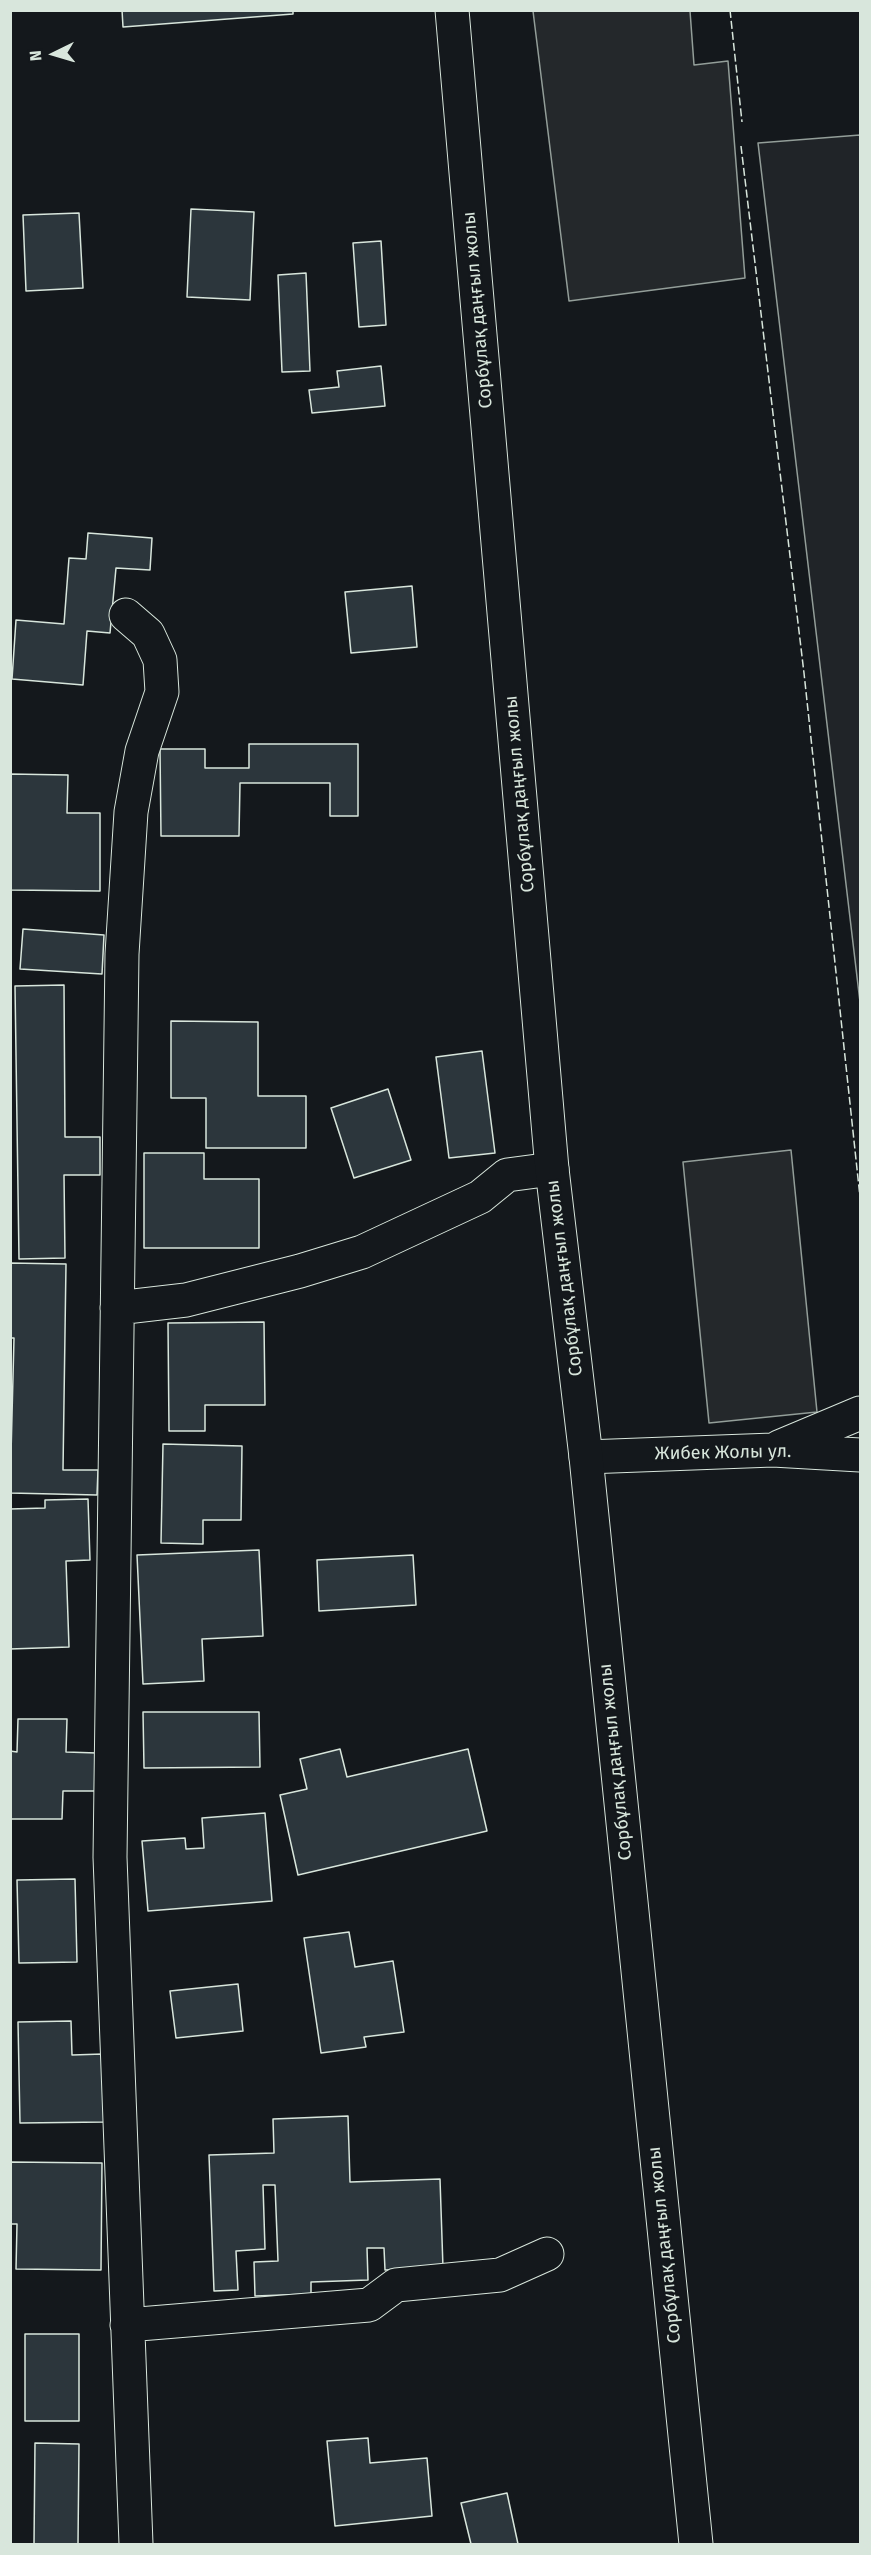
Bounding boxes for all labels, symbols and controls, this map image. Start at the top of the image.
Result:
north arrow [24,24,84,84]
text: N [26,50,45,62]
street label: Сорбұлақ даңғыл жолы [459,211,497,409]
street label: Сорбұлақ даңғыл жолы [501,695,539,893]
street label: Сорбұлақ даңғыл жолы [542,1179,588,1377]
street label: Жибек Жолы ул. [655,1441,791,1465]
street label: Сорбұлақ даңғыл жолы [595,1663,637,1861]
street label: Сорбұлақ даңғыл жолы [644,2146,686,2344]

